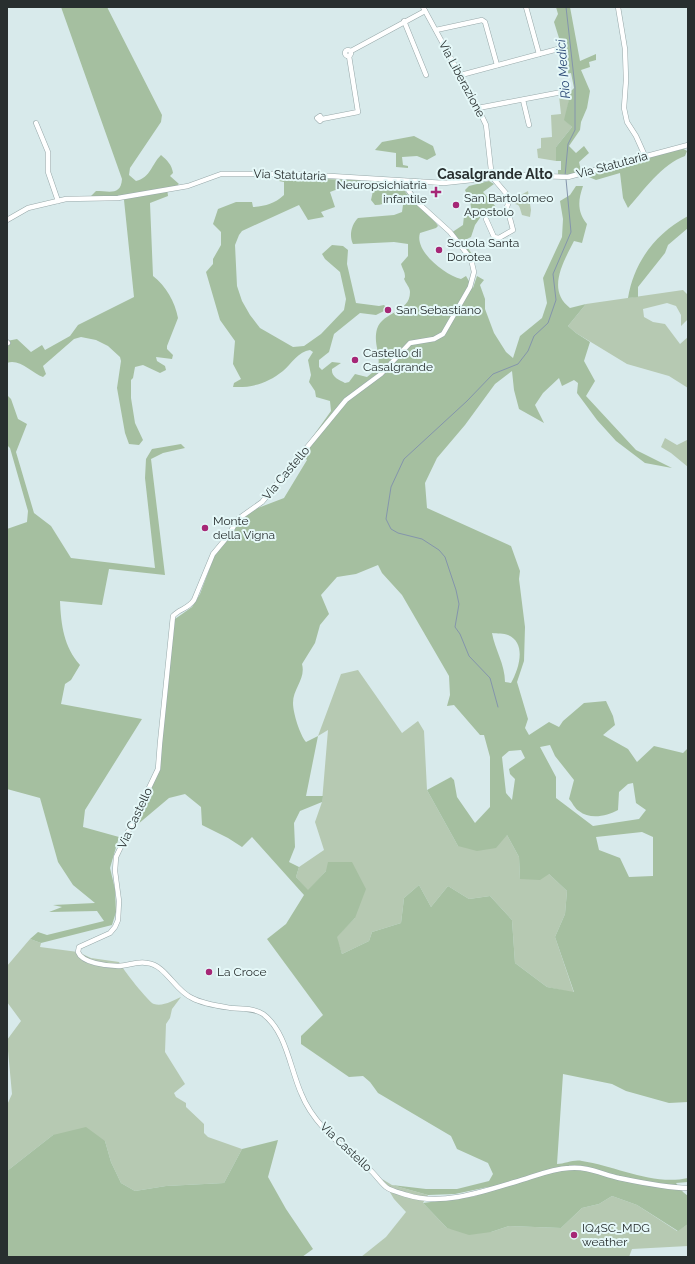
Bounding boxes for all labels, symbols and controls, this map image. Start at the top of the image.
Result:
street label: Via Liberazione [436,38,488,120]
water label: Rio Medici [553,38,573,99]
street label: Via Statutaria [575,149,649,181]
district label: Casalgrande Alto [437,166,553,182]
street label: Via Statutaria [253,167,327,183]
place label: Neuropsichiatria infantile [337,178,427,206]
marker: Neuropsichiatria infantile [430,186,442,198]
place label: San Bartolomeo Apostolo [464,191,553,219]
marker: San Bartolomeo Apostolo [451,200,461,210]
place label: Scuola Santa Dorotea [447,236,519,264]
marker: Scuola Santa Dorotea [434,245,444,255]
place label: San Sebastiano [396,303,481,317]
marker: San Sebastiano [383,305,393,315]
place label: Castello di Casalgrande [363,346,433,374]
marker: Castello di Casalgrande [350,355,360,365]
street label: Via Castello [260,443,312,503]
place label: Monte della Vigna [213,514,275,542]
marker: Monte della Vigna [200,523,210,533]
street label: Via Castello [115,785,155,851]
place label: La Croce [217,965,267,979]
marker: La Croce [204,967,214,977]
street label: Via Castello [317,1120,375,1174]
place label: IQ4SC_MDG weather [582,1221,650,1249]
marker: IQ4SC_MDG weather [569,1230,579,1240]

